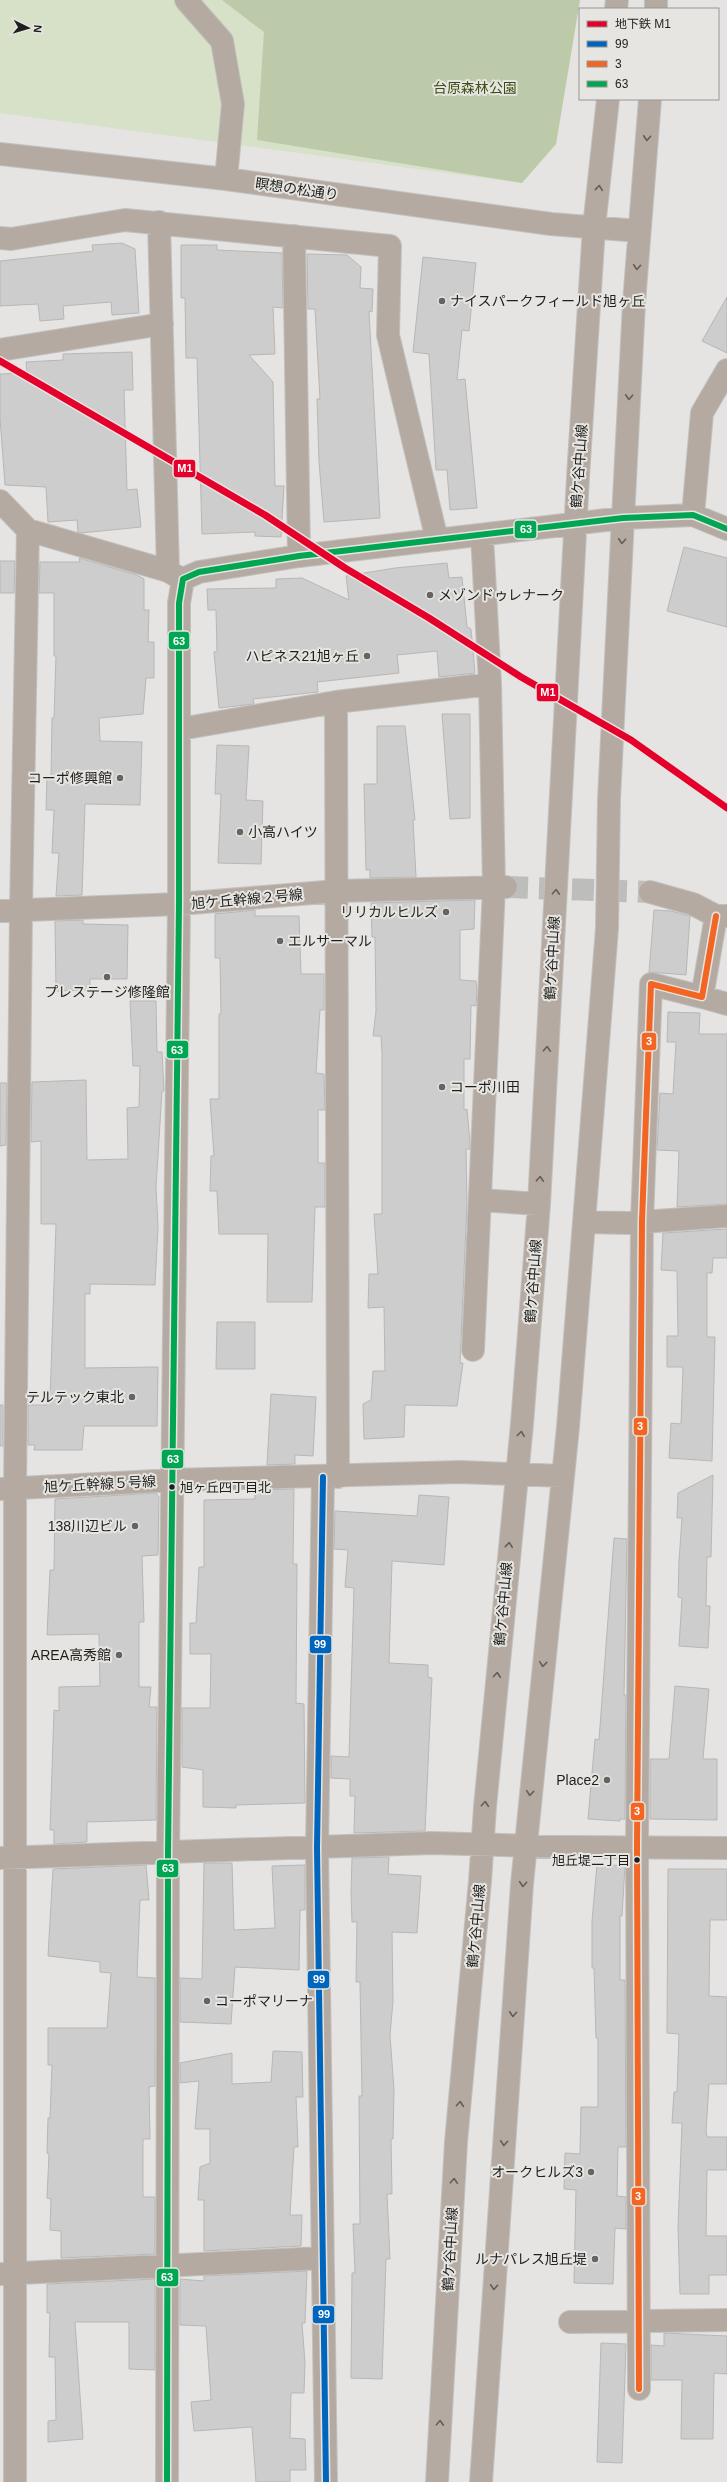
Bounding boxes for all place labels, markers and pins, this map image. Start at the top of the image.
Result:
place label: ナイスパークフィールド旭ヶ丘 [450,293,645,309]
marker: ナイスパークフィールド旭ヶ丘 [437,296,447,306]
place label: メゾンドゥレナーク [438,587,564,603]
marker: メゾンドゥレナーク [425,590,435,600]
place label: ハピネス21旭ヶ丘 [245,648,359,664]
marker: ハピネス21旭ヶ丘 [362,651,372,661]
place label: コーポ修興館 [28,770,112,786]
marker: コーポ修興館 [115,773,125,783]
place label: 小高ハイツ [248,824,318,840]
marker: 小高ハイツ [235,827,245,837]
place label: リリカルヒルズ [340,904,438,920]
marker: リリカルヒルズ [441,907,451,917]
place label: エルサーマル [288,933,372,949]
marker: エルサーマル [275,936,285,946]
marker: プレステージ修隆館 [102,972,112,982]
place label: プレステージ修隆館 [44,984,170,1000]
place label: コーポ川田 [450,1079,520,1095]
marker: コーポ川田 [437,1082,447,1092]
place label: テルテック東北 [26,1389,124,1405]
marker: テルテック東北 [127,1392,137,1402]
place label: 旭ヶ丘四丁目北 [180,1480,271,1495]
marker: 旭ヶ丘四丁目北 [167,1482,177,1492]
place label: 138川辺ビル [48,1518,127,1534]
marker: 138川辺ビル [130,1521,140,1531]
place label: AREA高秀館 [31,1647,111,1663]
marker: AREA高秀館 [114,1650,124,1660]
place label: Place2 [556,1772,599,1788]
marker: Place2 [602,1775,612,1785]
place label: 旭丘堤二丁目 [552,1853,630,1868]
marker: 旭丘堤二丁目 [632,1855,642,1865]
place label: コーポマリーナ [215,1993,313,2009]
marker: コーポマリーナ [202,1996,212,2006]
place label: オークヒルズ3 [491,2164,583,2180]
marker: オークヒルズ3 [586,2167,596,2177]
place label: ルナパレス旭丘堤 [475,2251,587,2267]
marker: ルナパレス旭丘堤 [590,2254,600,2264]

